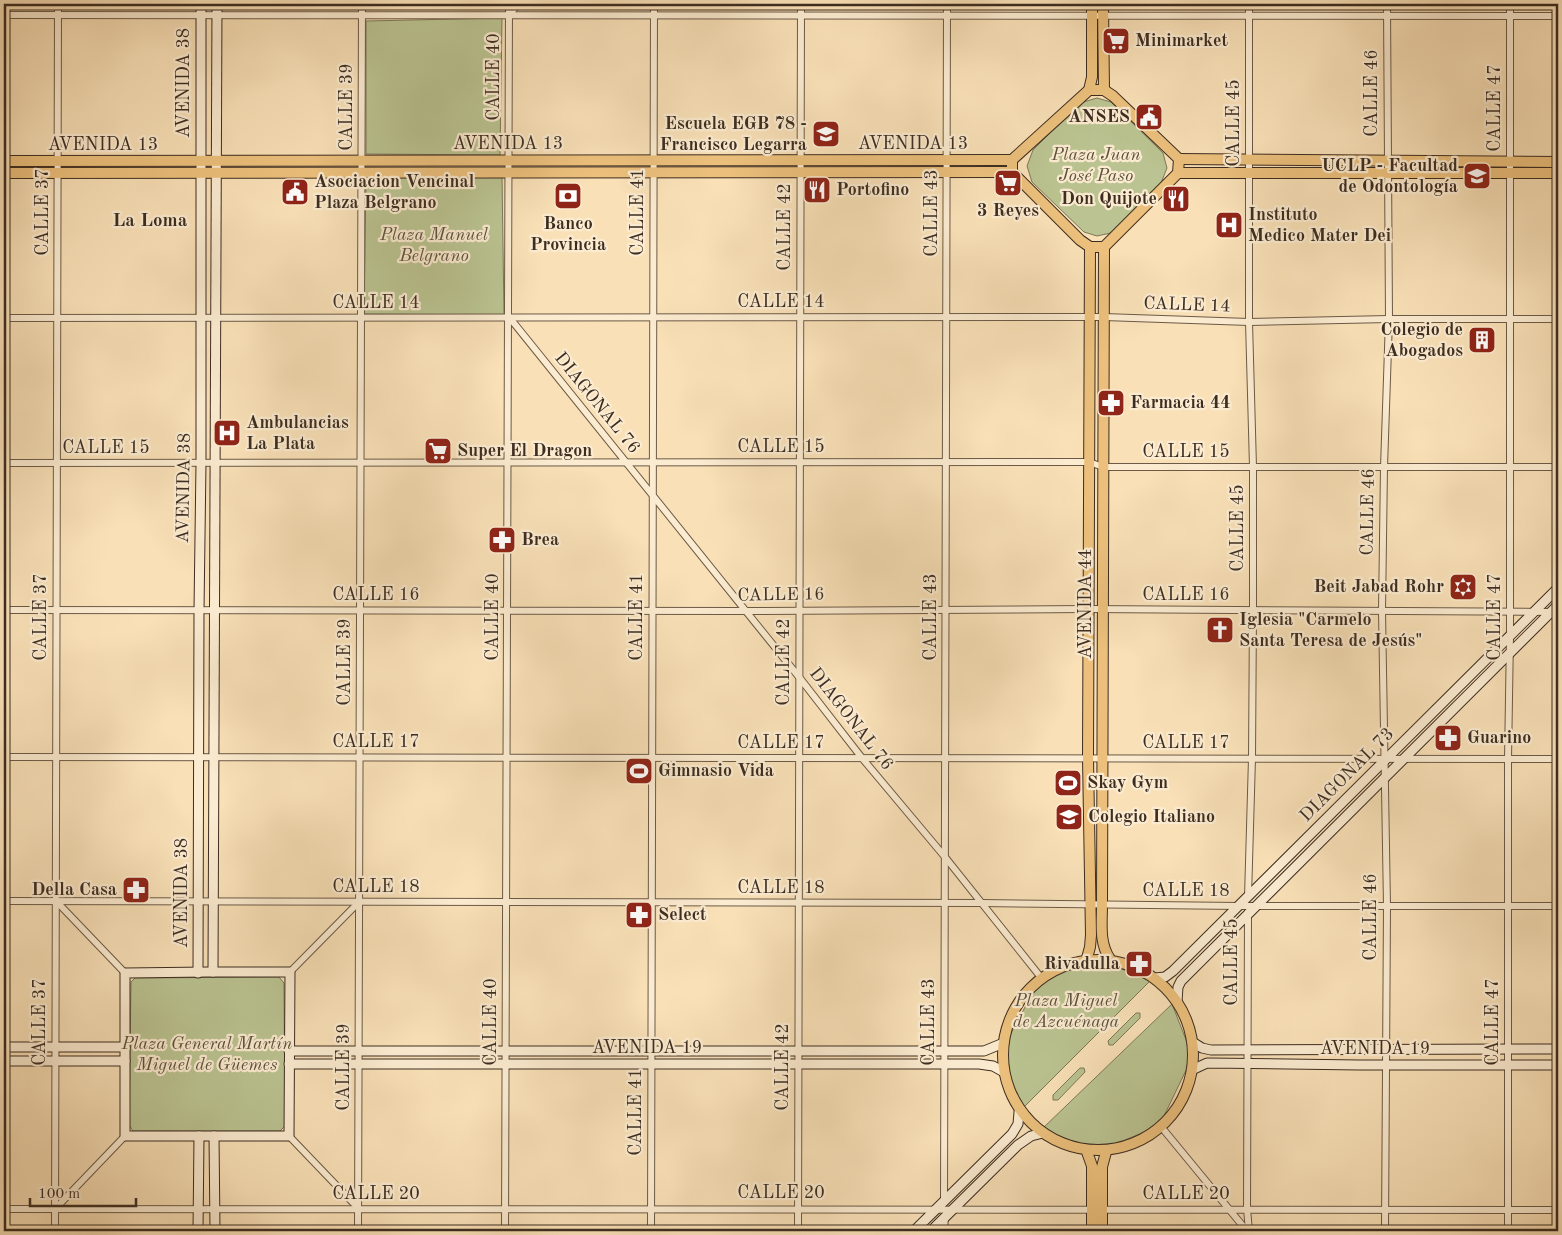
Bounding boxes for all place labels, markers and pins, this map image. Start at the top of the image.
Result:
supermarket icon: Minimarket [1101,26,1131,56]
place label: Minimarket [1135,32,1229,50]
public building icon: ANSES [1134,102,1164,132]
place label: ANSES [1068,108,1130,126]
place label: Escuela EGB 78 - Francisco Legarra [660,115,807,154]
school or university icon: Escuela EGB 78 - Francisco Legarra [811,119,841,149]
place label: UCLP - Facultad de Odontología [1321,157,1458,196]
school or university icon: UCLP - Facultad de Odontología [1462,161,1492,191]
supermarket icon: 3 Reyes [993,168,1023,198]
place label: Asociacion Vencinal Plaza Belgrano [314,173,475,212]
restaurant icon: Portofino [802,175,832,205]
public building icon: Asociacion Vencinal Plaza Belgrano [280,177,310,207]
bank icon: Banco Provincia [553,181,583,211]
place label: Portofino [836,181,909,199]
restaurant icon: Don Quijote [1161,184,1191,214]
place label: Don Quijote [1061,190,1157,208]
place label: 3 Reyes [977,202,1039,220]
place label: Instituto Medico Mater Dei [1248,206,1391,245]
hospital icon: Instituto Medico Mater Dei [1214,210,1244,240]
place label: Banco Provincia [530,215,606,254]
place label: Colegio de Abogados [1380,321,1463,360]
building icon: Colegio de Abogados [1467,325,1497,355]
pharmacy icon: Farmacia 44 [1096,388,1126,418]
place label: Farmacia 44 [1130,394,1231,412]
place label: Ambulancias La Plata [246,414,349,453]
hospital icon: Ambulancias La Plata [212,418,242,448]
supermarket icon: Super El Dragon [423,436,453,466]
place label: Super El Dragon [457,442,592,460]
pharmacy icon: Brea [487,525,517,555]
place label: Brea [521,531,559,549]
synagogue icon: Beit Jabad Rohr [1448,572,1478,602]
place label: Beit Jabad Rohr [1313,578,1444,596]
place label: Iglesia "Carmelo Santa Teresa de Jesús" [1239,611,1422,650]
church icon: Iglesia "Carmelo Santa Teresa de Jesús" [1205,615,1235,645]
pharmacy icon: Guarino [1433,723,1463,753]
place label: Guarino [1467,729,1531,747]
sports icon: Gimnasio Vida [624,756,654,786]
place label: Gimnasio Vida [658,762,774,780]
sports icon: Skay Gym [1053,768,1083,798]
place label: Skay Gym [1087,774,1168,792]
school or university icon: Colegio Italiano [1054,802,1084,832]
place label: Colegio Italiano [1088,808,1215,826]
pharmacy icon: Della Casa [121,875,151,905]
place label: Della Casa [31,881,117,899]
pharmacy icon: Select [624,900,654,930]
place label: Select [658,906,707,924]
pharmacy icon: Rivadulla [1124,949,1154,979]
place label: Rivadulla [1044,955,1120,973]

